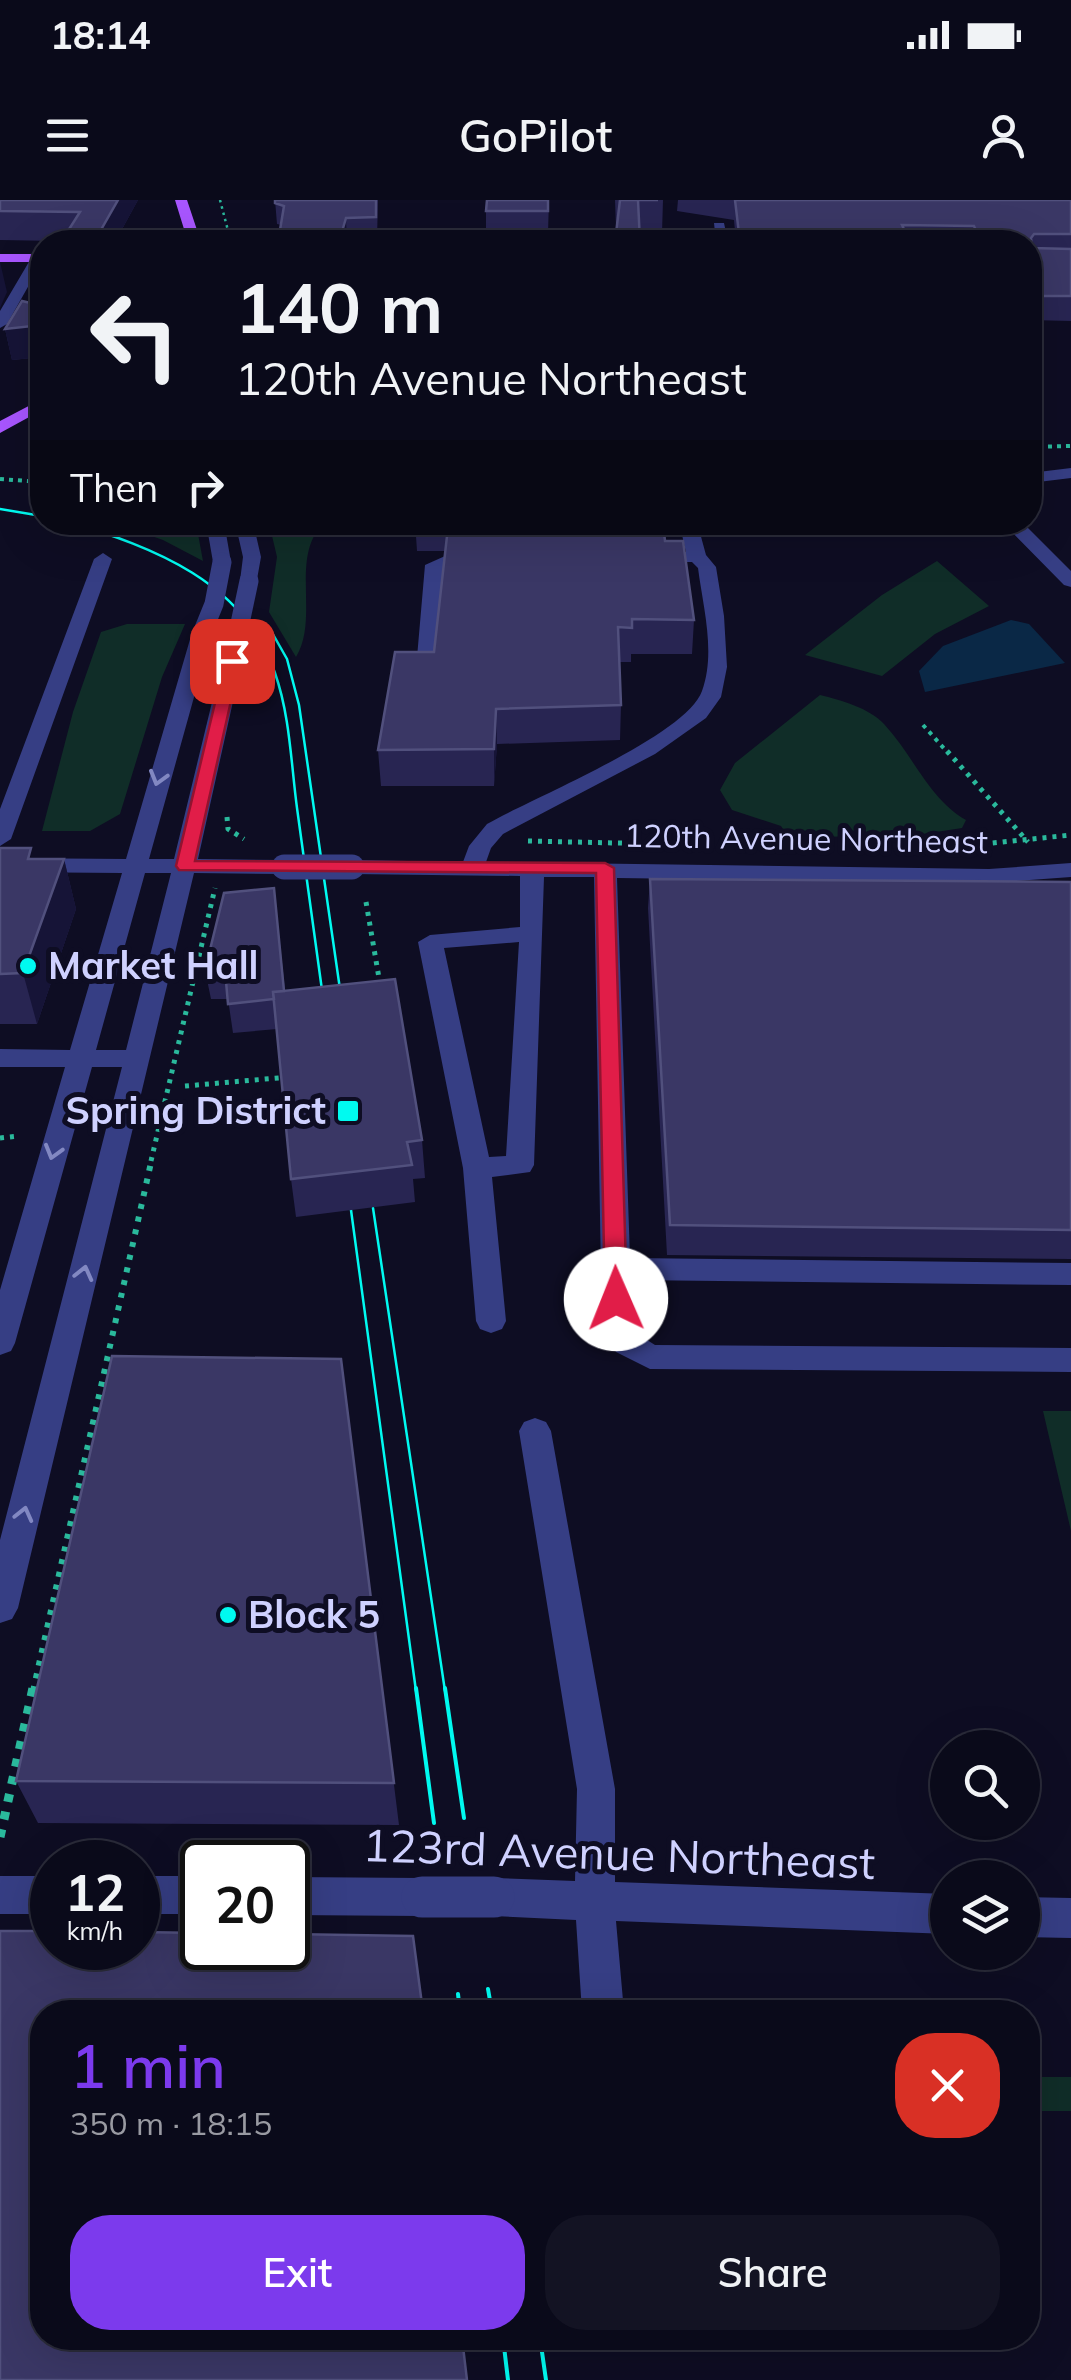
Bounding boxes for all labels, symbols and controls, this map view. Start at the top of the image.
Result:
text: 18:14 [50,11,151,59]
text: GoPilot [459,107,612,163]
icon: menu [40,108,95,163]
icon: person [976,108,1031,163]
text: 140 m [235,263,443,351]
icon: left [70,270,200,400]
text: 120th Avenue Northeast [235,350,747,406]
icon: right [178,460,233,515]
text: Then [70,464,158,512]
pin [190,619,275,704]
icon: arrive [205,634,260,689]
one-way arrow [149,769,170,787]
street label: 120th Avenue Northeast [624,815,988,861]
place label: Market Hall [48,941,259,989]
marker: Market Hall [17,955,39,977]
place label: Spring District [66,1086,326,1134]
marker: Spring District [335,1098,361,1124]
one-way arrow [44,1143,65,1160]
position arrow [564,1247,668,1351]
one-way arrow [72,1265,93,1282]
one-way arrow [12,1506,33,1523]
place label: Block 5 [248,1590,380,1638]
marker: Block 5 [217,1604,239,1626]
map controls [930,1730,1040,1970]
button: search [930,1730,1040,1840]
street label: 123rd Avenue Northeast [362,1816,876,1890]
speed limit sign: 20 [180,1840,310,1970]
button: layers [930,1860,1040,1970]
text: 12 [65,1861,125,1924]
text: km/h [67,1915,123,1946]
text: 1 min [70,2028,226,2103]
button: close [895,2033,1000,2138]
text: 350 m · 18:15 [70,2103,272,2143]
button: Exit [70,2215,525,2330]
button: Share [545,2215,1000,2330]

